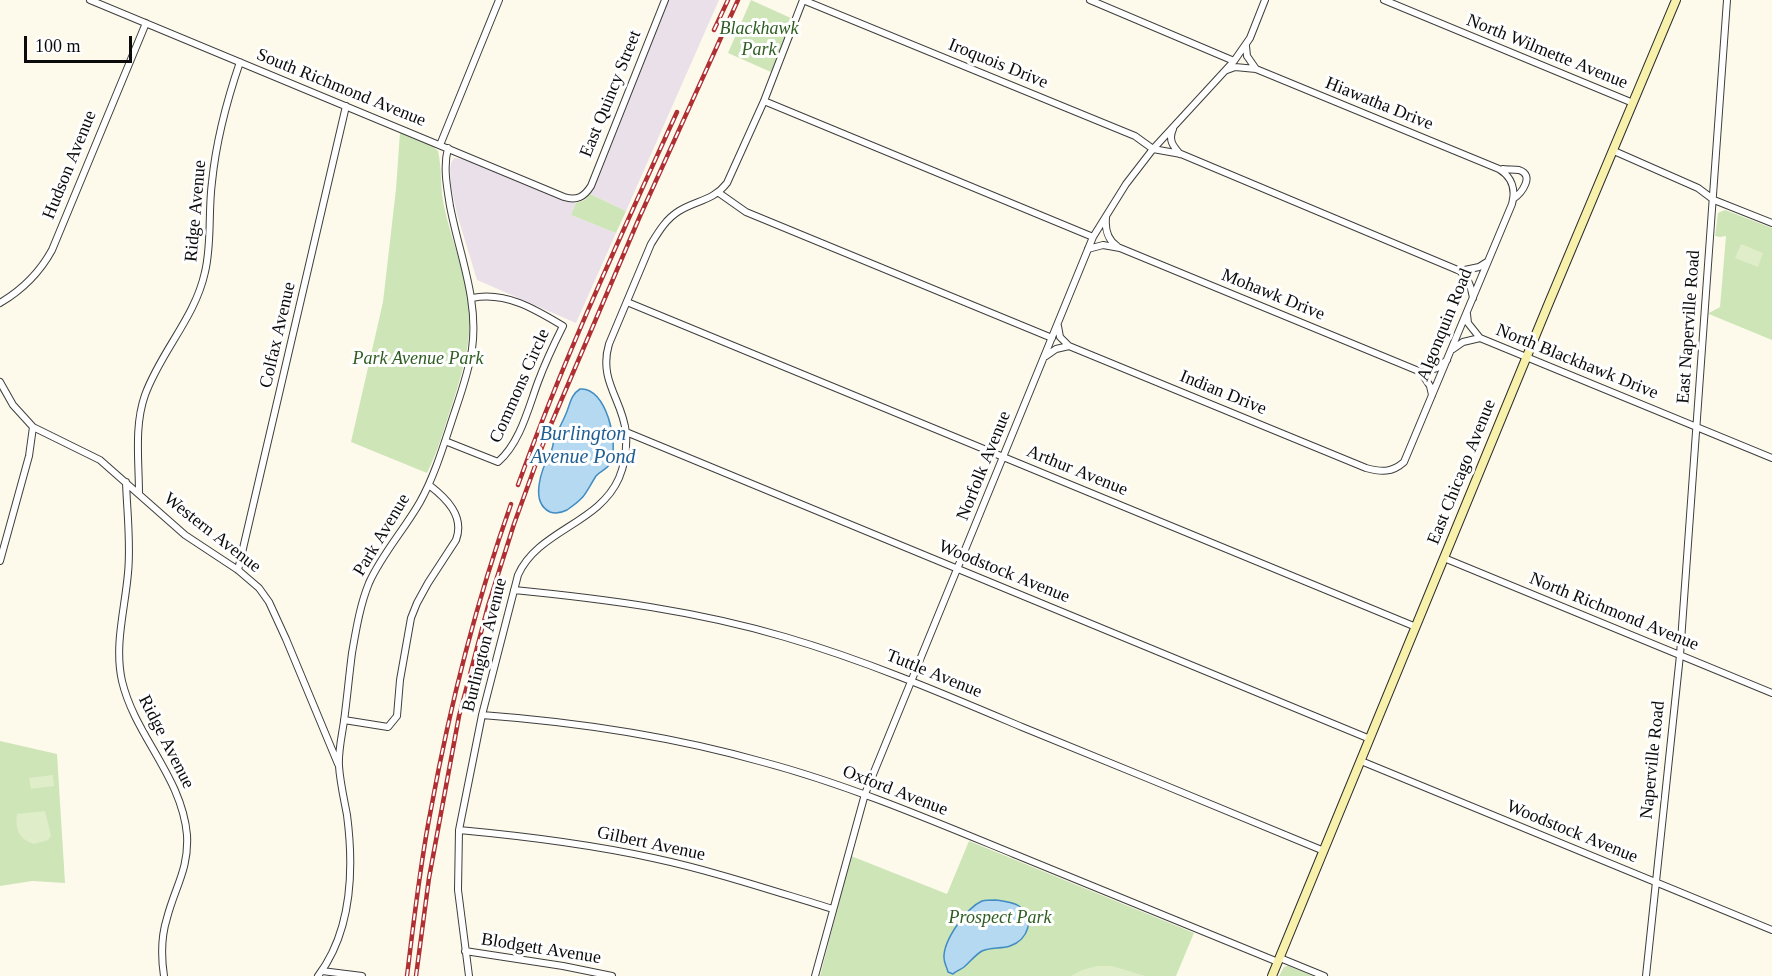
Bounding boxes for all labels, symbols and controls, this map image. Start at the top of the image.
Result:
street label: North Wilmette Avenue [1463,10,1631,94]
park label: Blackhawk Park [720,18,798,60]
scale bar [27,24,135,62]
street label: East Quincy Street [576,27,646,161]
street label: Iroquois Drive [945,34,1051,94]
text: 100 m [35,36,81,56]
street label: South Richmond Avenue [253,44,429,132]
street label: Hiawatha Drive [1322,73,1436,135]
street label: Hudson Avenue [38,108,102,222]
street label: Ridge Avenue [181,159,211,263]
street label: East Naperville Road [1673,249,1705,405]
street label: Mohawk Drive [1218,264,1328,326]
street label: Algonquin Road [1413,266,1477,384]
street label: Colfax Avenue [255,280,301,390]
street label: North Blackhawk Drive [1493,320,1661,404]
street label: Commons Circle [485,326,555,446]
park label: Park Avenue Park [353,348,483,370]
street label: Indian Drive [1177,366,1269,420]
street label: East Chicago Avenue [1423,396,1501,548]
street label: Norfolk Avenue [952,408,1016,524]
water label: Burlington Avenue Pond [531,423,635,470]
street label: Arthur Avenue [1023,441,1131,501]
street label: Western Avenue [159,488,265,578]
street label: Park Avenue [349,490,415,580]
street label: Woodstock Avenue [935,536,1073,608]
street label: North Richmond Avenue [1526,568,1702,656]
street label: Burlington Avenue [458,576,512,714]
street label: Tuttle Avenue [883,645,985,703]
street label: Ridge Avenue [133,692,199,792]
street label: Naperville Road [1636,700,1670,820]
street label: Oxford Avenue [839,761,951,821]
street label: Woodstock Avenue [1503,796,1641,868]
street label: Gilbert Avenue [595,822,707,866]
park label: Prospect Park [949,907,1051,929]
street label: Blodgett Avenue [479,929,603,969]

